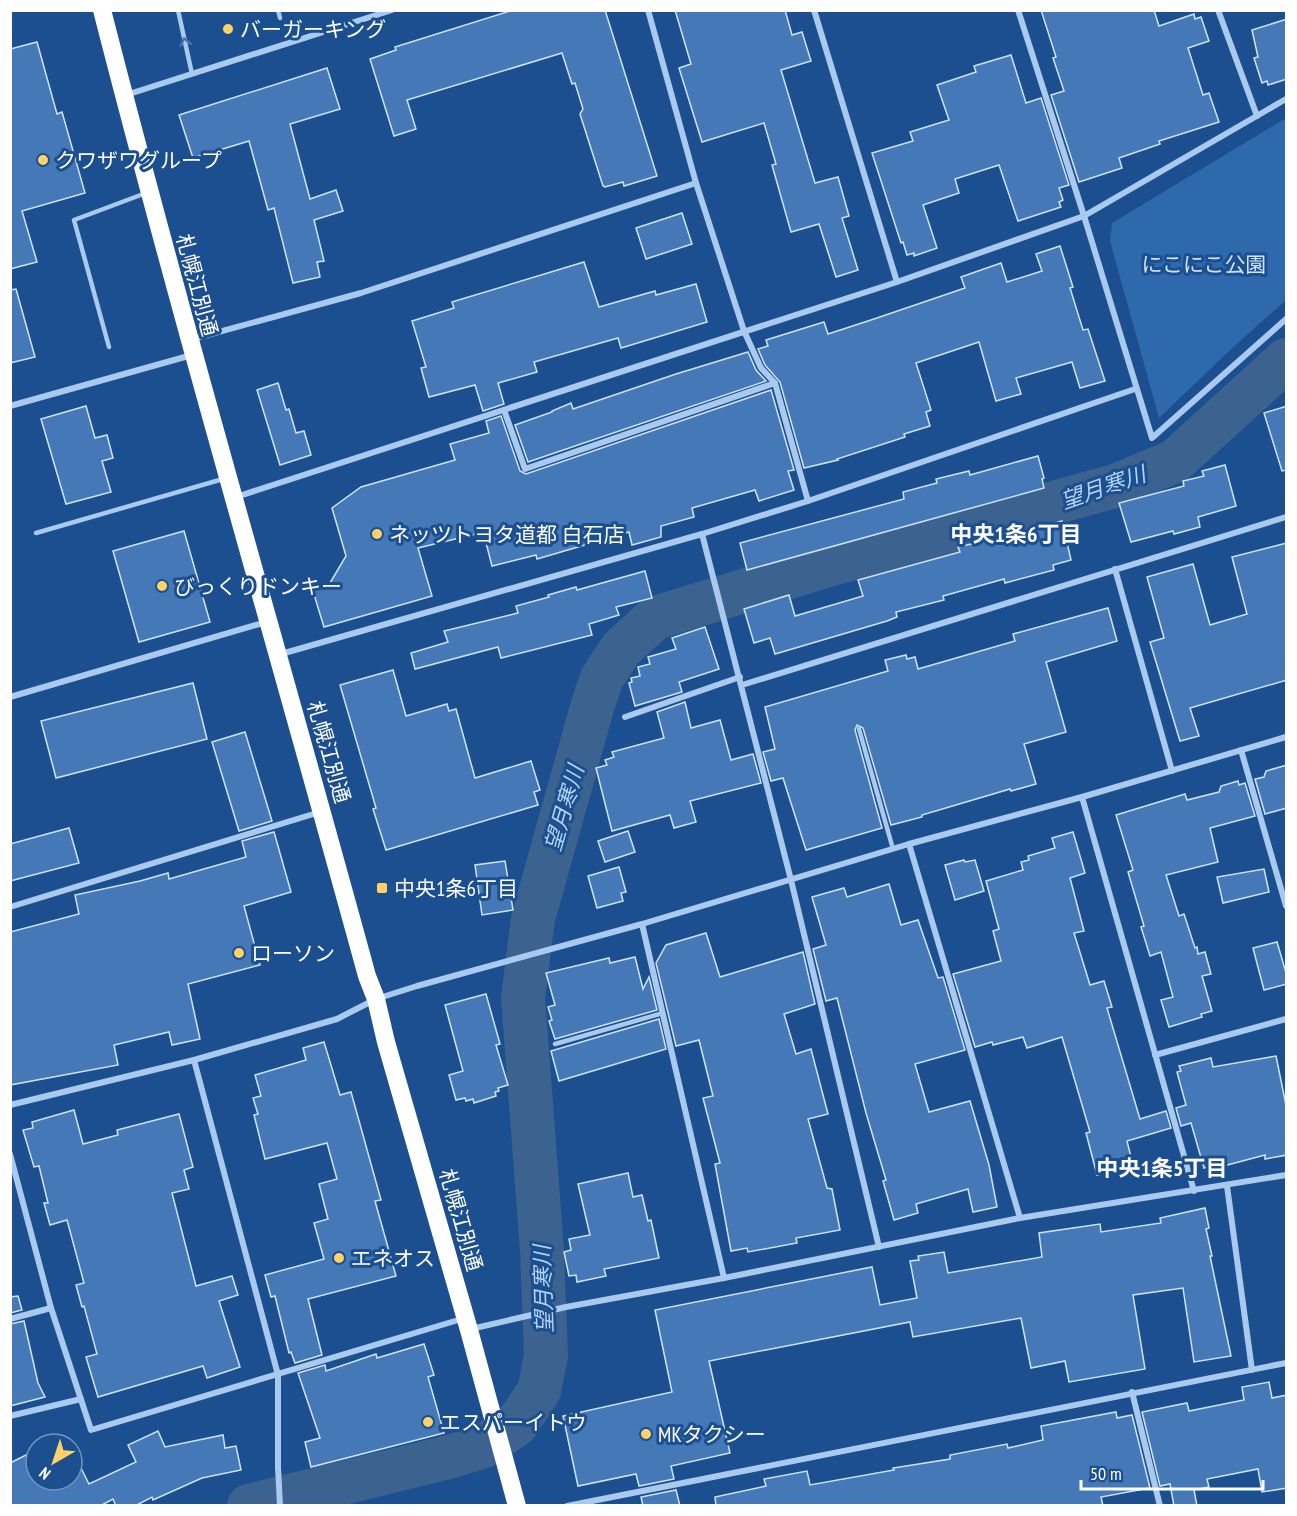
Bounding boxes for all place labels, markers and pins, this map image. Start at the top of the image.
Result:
place label: バーガーキング [240,16,386,43]
marker: バーガーキング [221,22,235,36]
place label: クワザワグループ [55,147,222,174]
marker: クワザワグループ [36,153,50,167]
place label: ネッツトヨタ道都 白石店 [389,521,624,548]
marker: ネッツトヨタ道都 白石店 [370,527,384,541]
place label: びっくりドンキー [174,573,342,600]
marker: びっくりドンキー [155,579,169,593]
place label: 中央1条6丁目 [394,875,518,902]
marker: 中央1条6丁目 [375,881,389,895]
place label: ローソン [251,940,335,967]
marker: ローソン [232,946,246,960]
place label: エネオス [351,1245,435,1272]
marker: エネオス [332,1251,346,1265]
place label: エスパーイトウ [440,1409,587,1436]
marker: エスパーイトウ [421,1415,435,1429]
place label: MKタクシー [658,1421,766,1448]
marker: MKタクシー [639,1427,653,1441]

